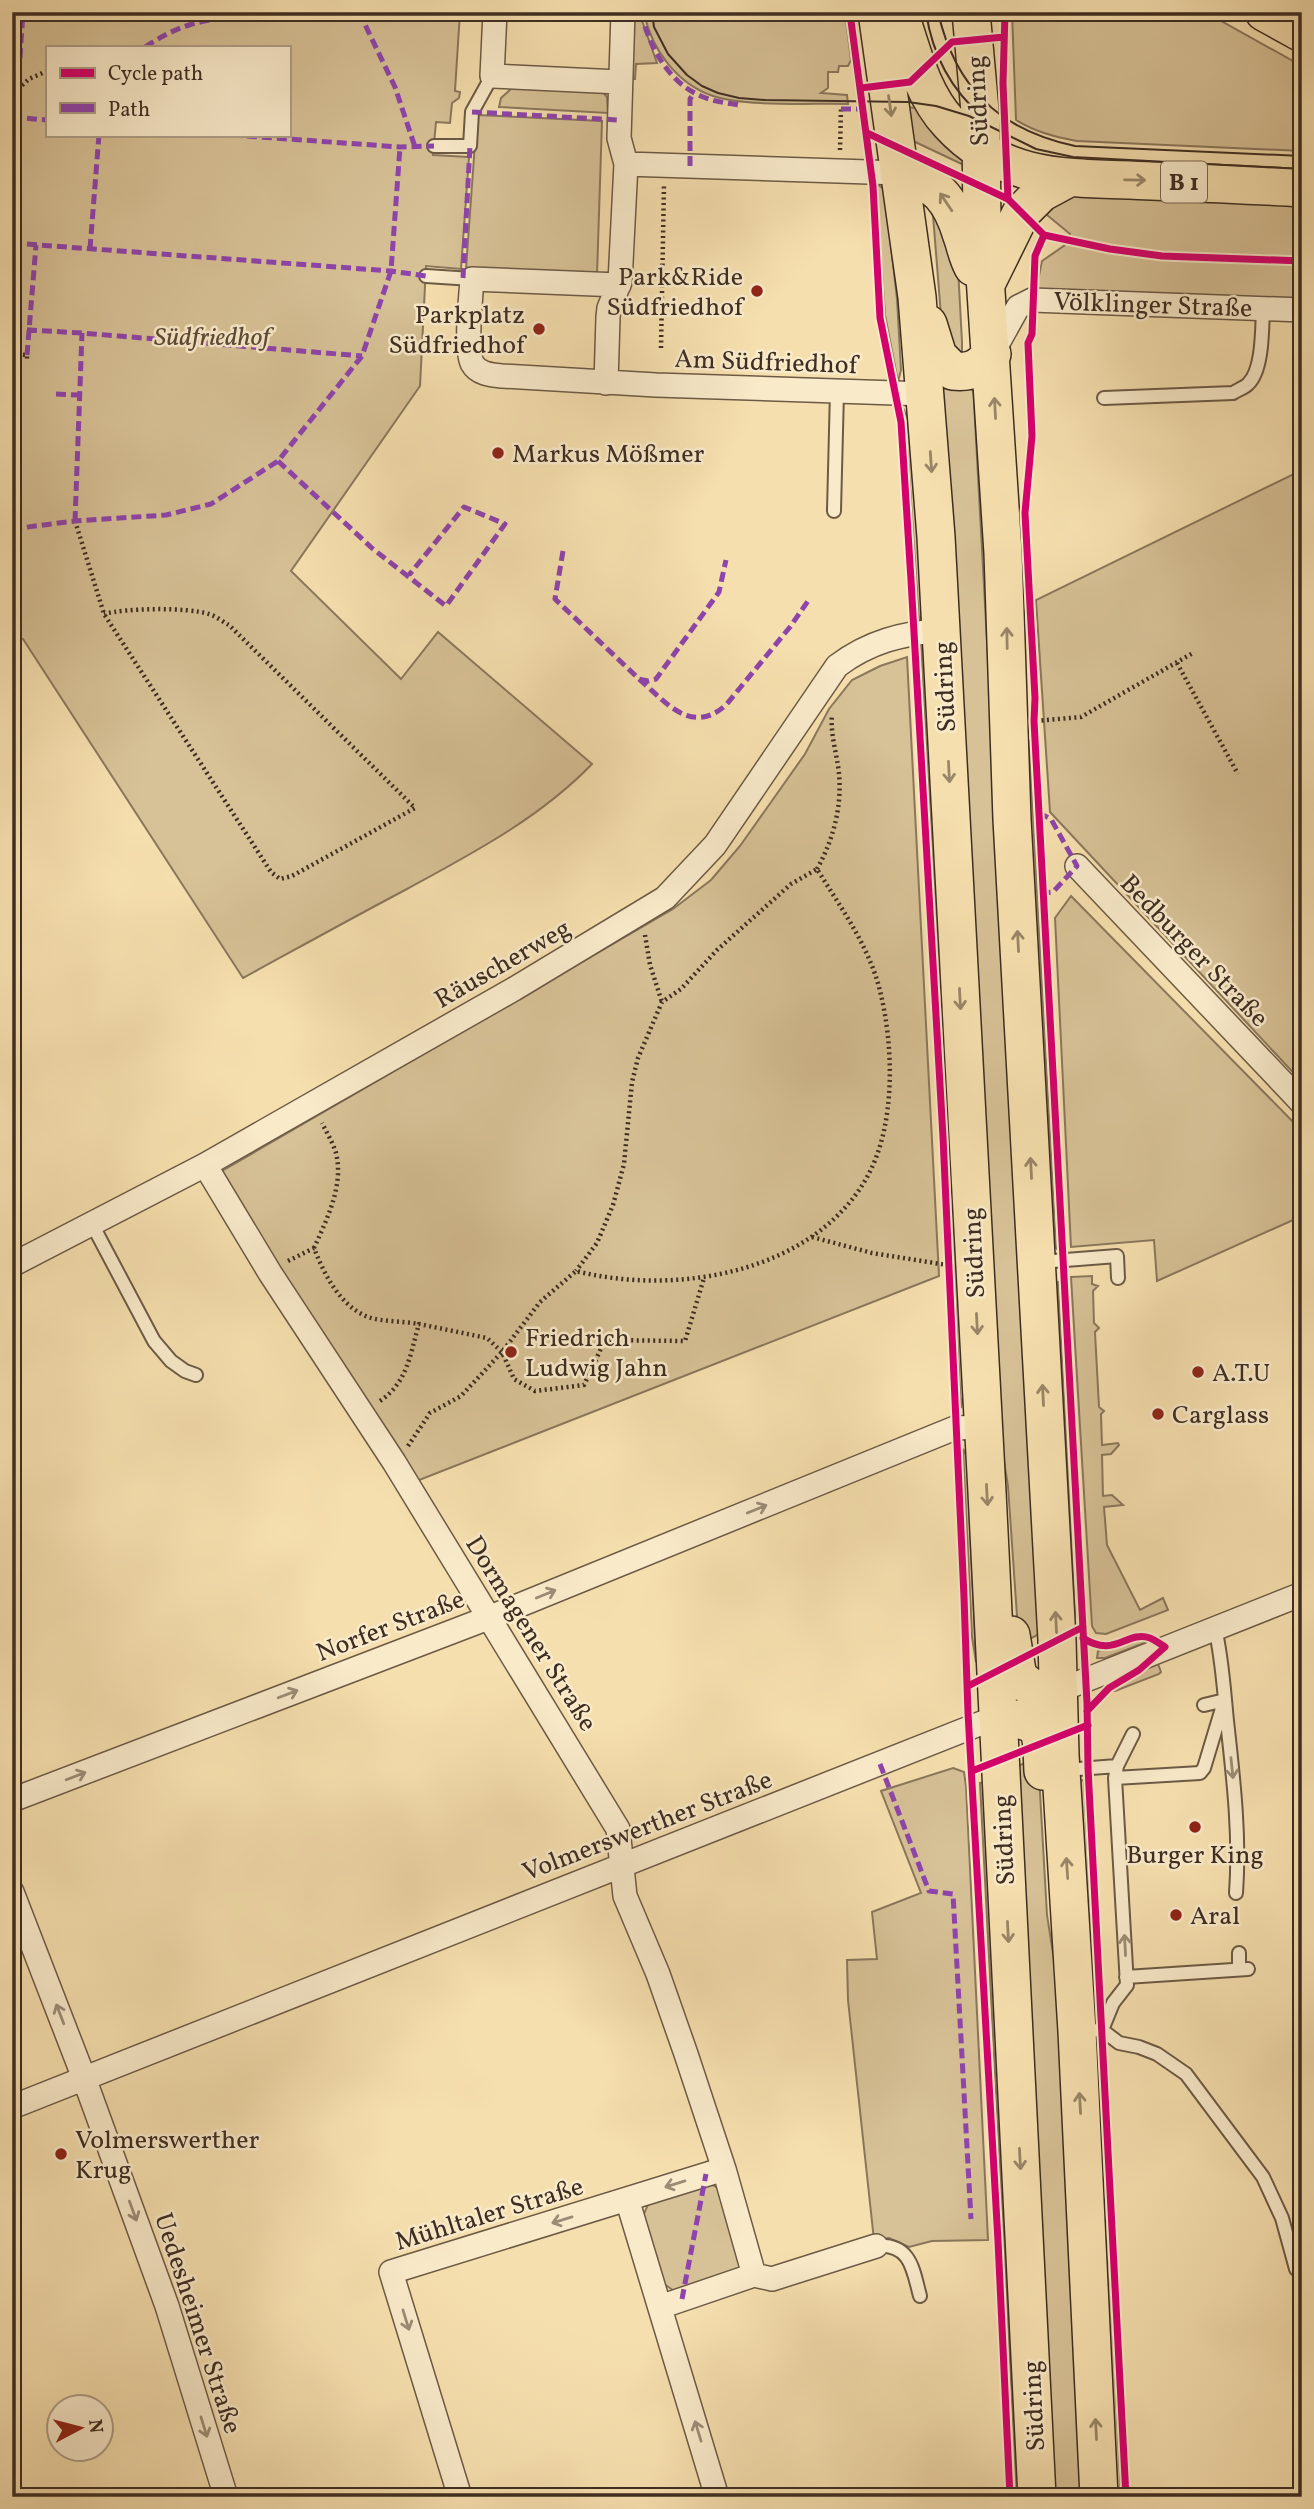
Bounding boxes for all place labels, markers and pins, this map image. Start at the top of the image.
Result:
place label: Park&Ride Südfriedhof [606,260,745,326]
marker: Park&Ride Südfriedhof [749,283,765,299]
place label: Parkplatz Südfriedhof [388,298,527,364]
marker: Parkplatz Südfriedhof [531,321,547,337]
place label: Markus Mößmer [512,437,705,473]
marker: Markus Mößmer [490,445,506,461]
place label: Friedrich Ludwig Jahn [525,1321,668,1387]
marker: Friedrich Ludwig Jahn [503,1344,519,1360]
place label: A.T.U [1212,1356,1270,1392]
marker: A.T.U [1190,1364,1206,1380]
place label: Carglass [1172,1398,1269,1434]
marker: Carglass [1150,1406,1166,1422]
marker: Burger King [1187,1819,1203,1835]
place label: Burger King [1126,1838,1264,1874]
place label: Aral [1190,1899,1240,1935]
marker: Aral [1168,1907,1184,1923]
place label: Volmerswerther Krug [75,2123,260,2189]
marker: Volmerswerther Krug [53,2146,69,2162]

